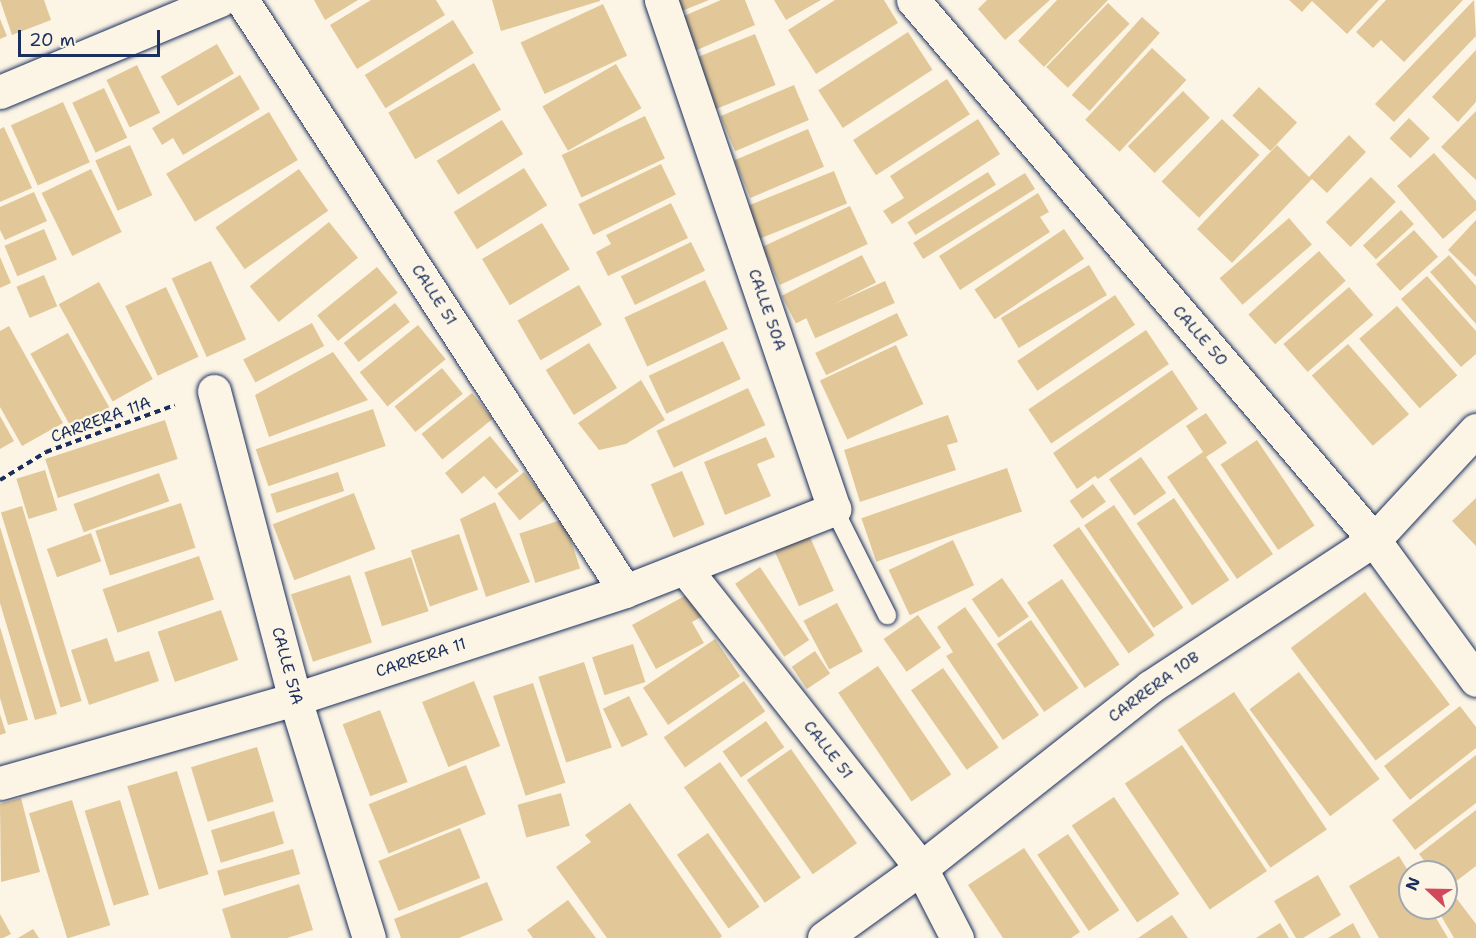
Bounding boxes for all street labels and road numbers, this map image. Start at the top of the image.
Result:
street label: CALLE 51 [407,261,461,329]
street label: CALLE 50A [744,266,790,354]
street label: CALLE 50 [1169,302,1231,370]
street label: CARRERA 11A [48,393,154,447]
street label: CALLE 51A [267,625,307,707]
street label: CARRERA 11 [373,634,469,682]
street label: CARRERA 10B [1105,647,1203,727]
street label: CALLE 51 [799,717,857,783]

